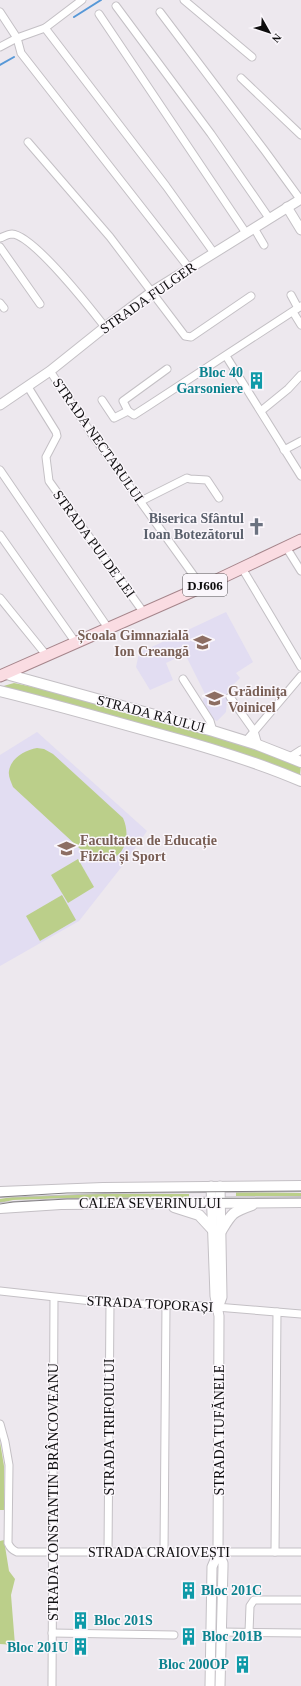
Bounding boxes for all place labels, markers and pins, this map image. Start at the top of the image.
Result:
place label: Bloc 40 Garsoniere [176,365,243,396]
building icon: Bloc 40 Garsoniere [246,370,266,390]
place label: Biserica Sfântul Ioan Botezătorul [143,511,244,542]
church icon: Biserica Sfântul Ioan Botezătorul [247,516,267,536]
place label: Școala Gimnazială Ion Creangă [77,628,189,659]
school or university icon: Școala Gimnazială Ion Creangă [192,633,212,653]
place label: Grădinița Voinicel [228,684,287,715]
school or university icon: Grădinița Voinicel [205,689,225,709]
place label: Facultatea de Educație Fizică și Sport [80,833,217,865]
school or university icon: Facultatea de Educație Fizică și Sport [57,838,77,858]
building icon: Bloc 201C [178,1580,198,1600]
place label: Bloc 201C [201,1583,262,1598]
building icon: Bloc 201S [71,1610,91,1630]
place label: Bloc 201S [94,1613,153,1628]
building icon: Bloc 201B [179,1626,199,1646]
place label: Bloc 201B [202,1629,262,1644]
building icon: Bloc 201U [71,1637,91,1657]
place label: Bloc 201U [7,1640,68,1655]
building icon: Bloc 200OP [232,1654,252,1674]
place label: Bloc 200OP [159,1657,229,1672]

